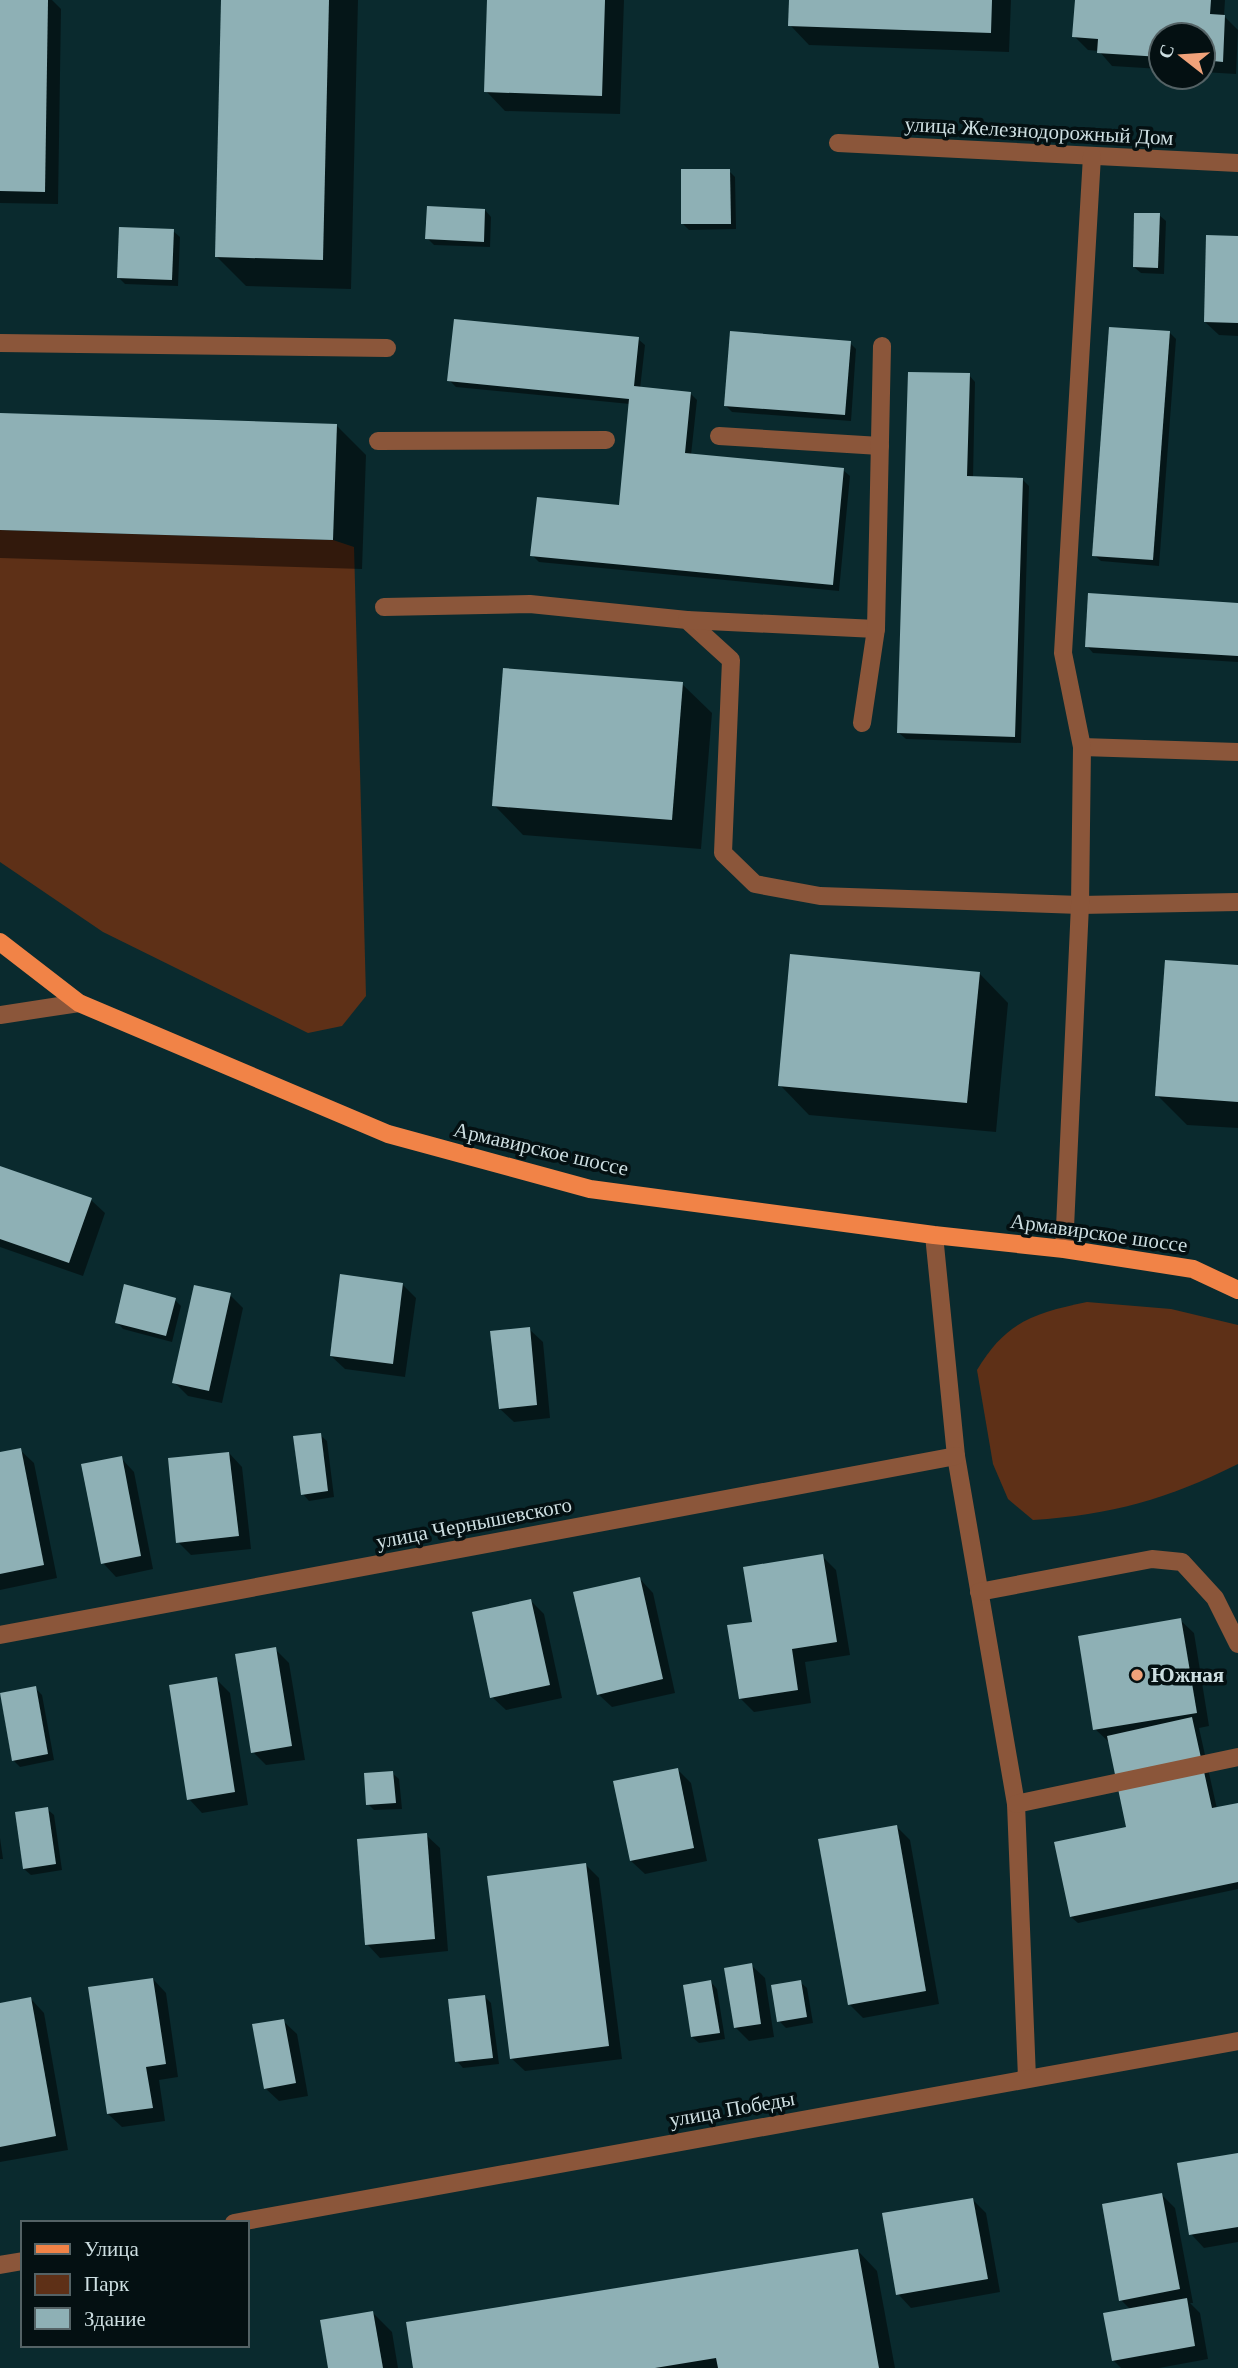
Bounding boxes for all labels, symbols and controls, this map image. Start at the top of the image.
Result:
north arrow [1147,21,1217,91]
text: С [1154,42,1178,61]
street label: улица Железнодорожный Дом [904,112,1174,150]
street label: Армавирское шоссе [451,1117,631,1181]
street label: Армавирское шоссе [1009,1209,1189,1257]
street label: улица Чернышевского [374,1492,574,1554]
place label: Южная [1151,1663,1224,1687]
marker: Южная [1129,1667,1145,1683]
street label: улица Победы [667,2086,797,2132]
legend [21,2221,248,2347]
text: Улица [84,2237,139,2261]
text: Парк [84,2272,130,2296]
text: Здание [84,2307,146,2331]

